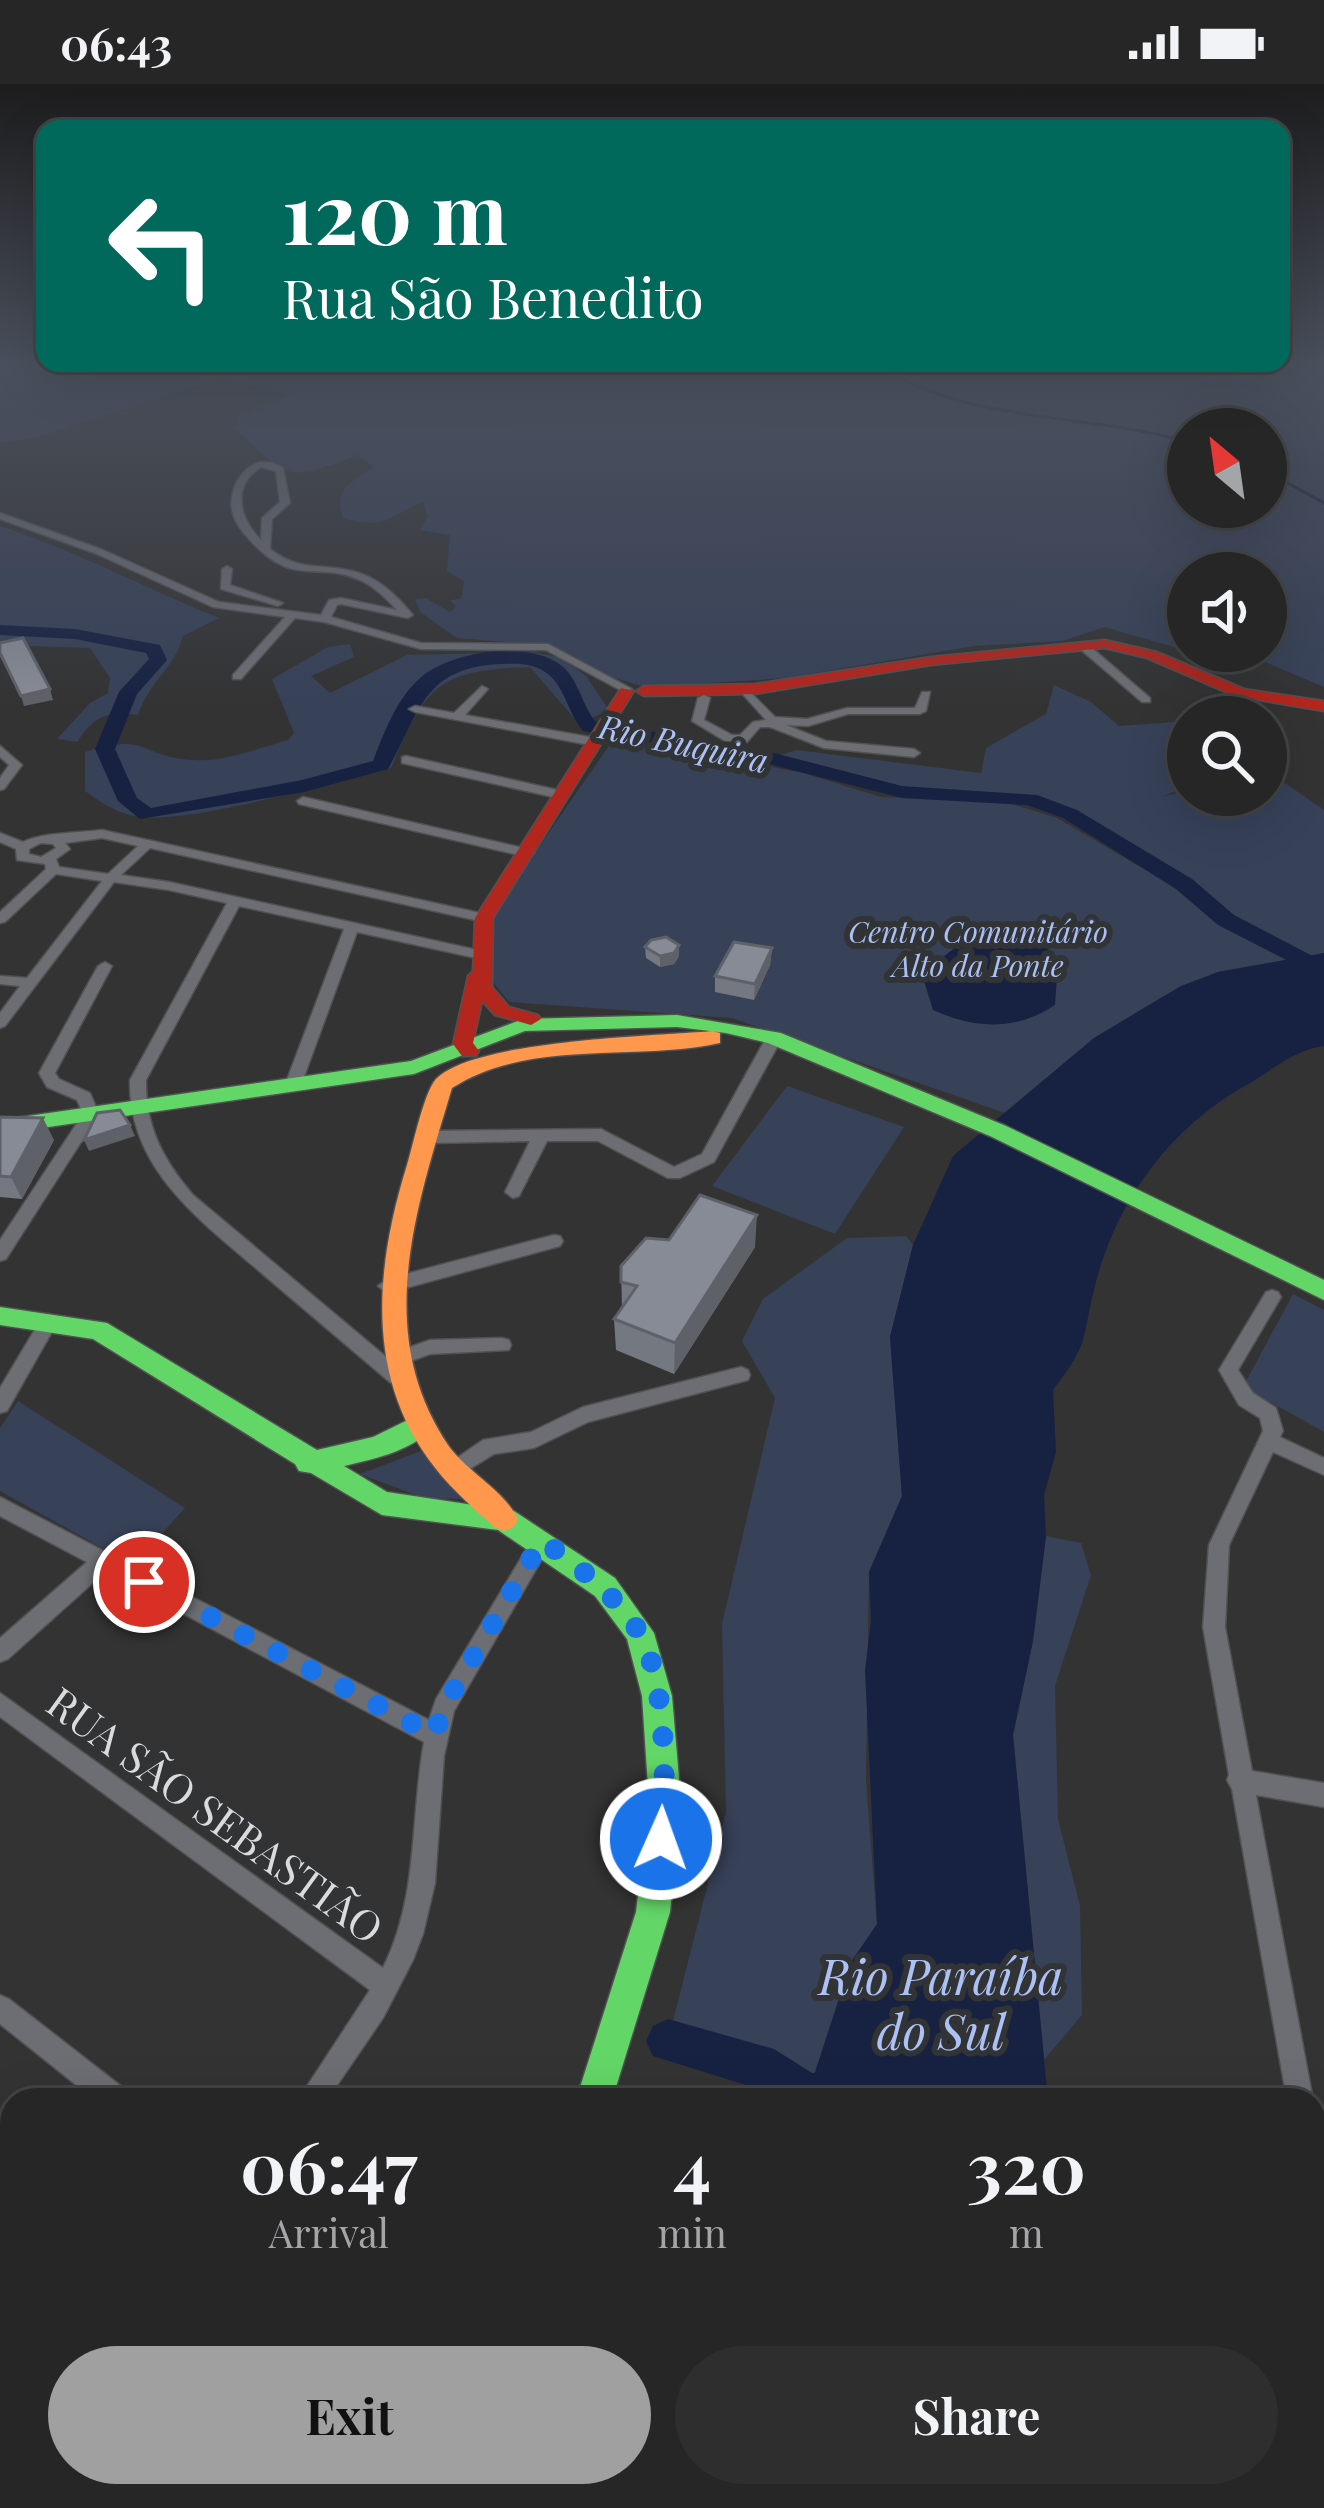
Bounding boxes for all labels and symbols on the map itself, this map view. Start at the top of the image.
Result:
north arrow [1167,408,1287,528]
water label: Rio Buquira [593,702,773,781]
park label: Centro Comunitário Alto da Ponte [848,911,1108,985]
pin [93,1531,195,1633]
street label: RUA SÃO SEBASTIÃO [37,1673,395,1955]
position arrow [598,1776,724,1902]
water label: Rio Paraíba do Sul [817,1943,1063,2062]

